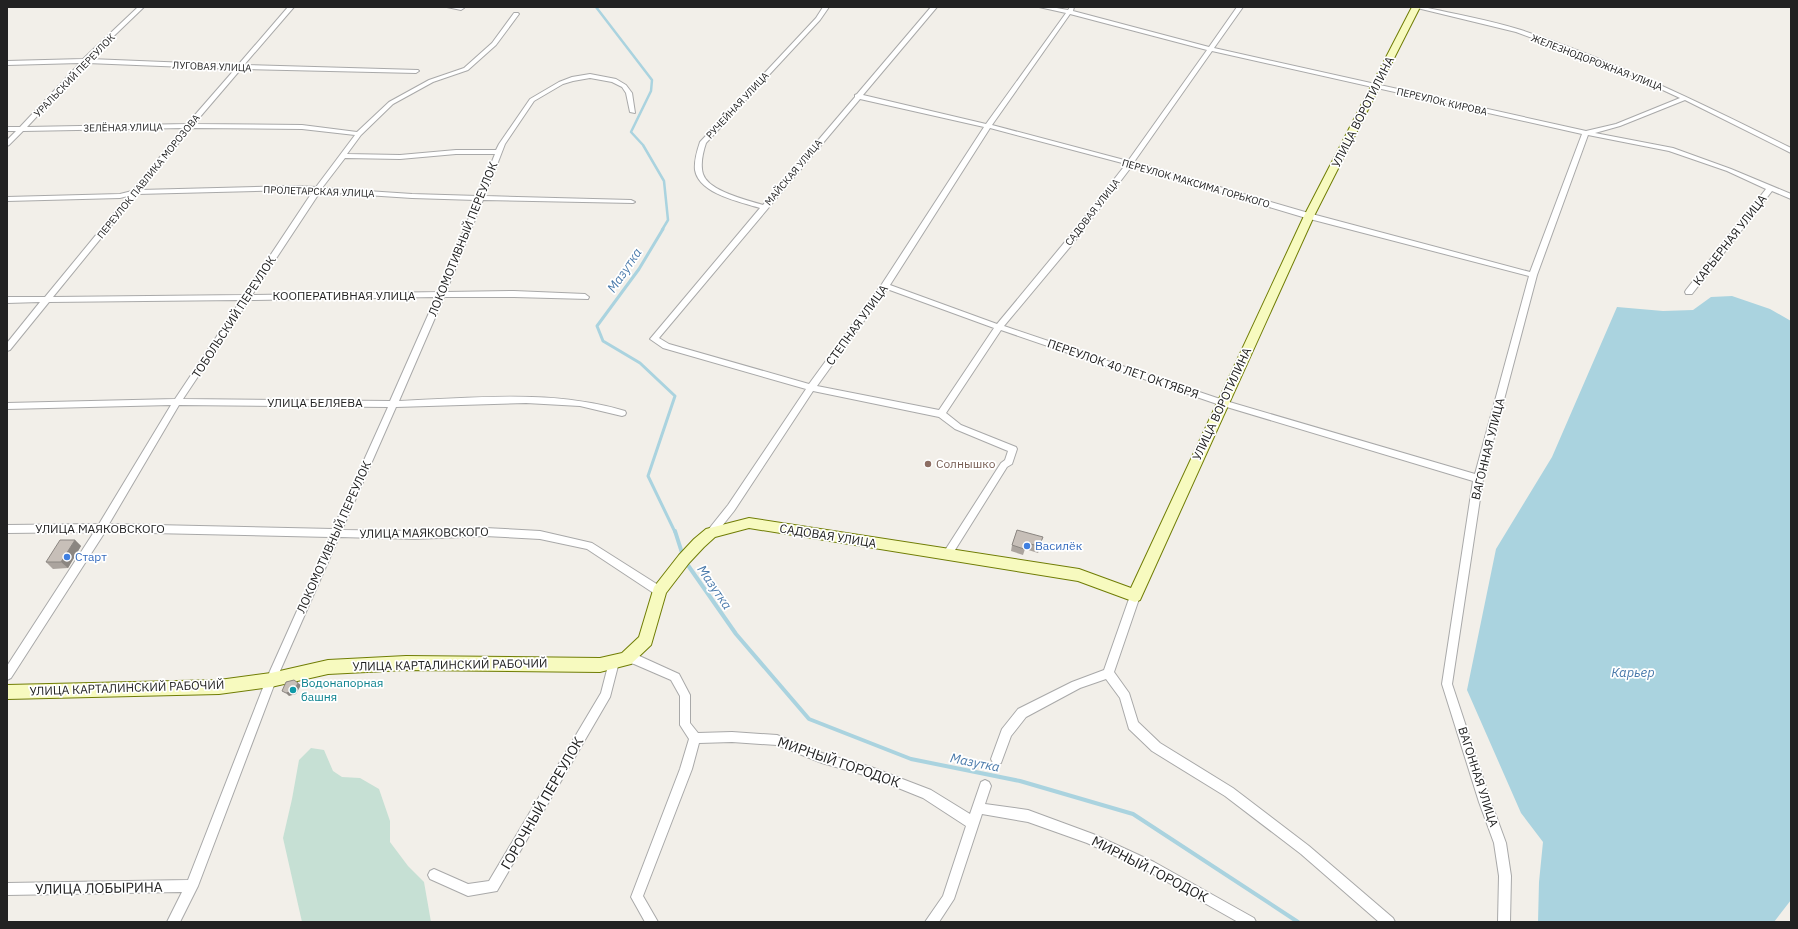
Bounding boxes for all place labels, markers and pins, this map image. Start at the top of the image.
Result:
place label: Солнышко [936,456,996,471]
marker: Солнышко [923,459,933,469]
place label: Василёк [1035,538,1083,553]
marker: Василёк [1022,541,1032,551]
place label: Старт [75,549,107,564]
marker: Старт [62,552,72,562]
place label: Водонапорная башня [301,675,383,704]
marker: Водонапорная башня [288,685,298,695]

